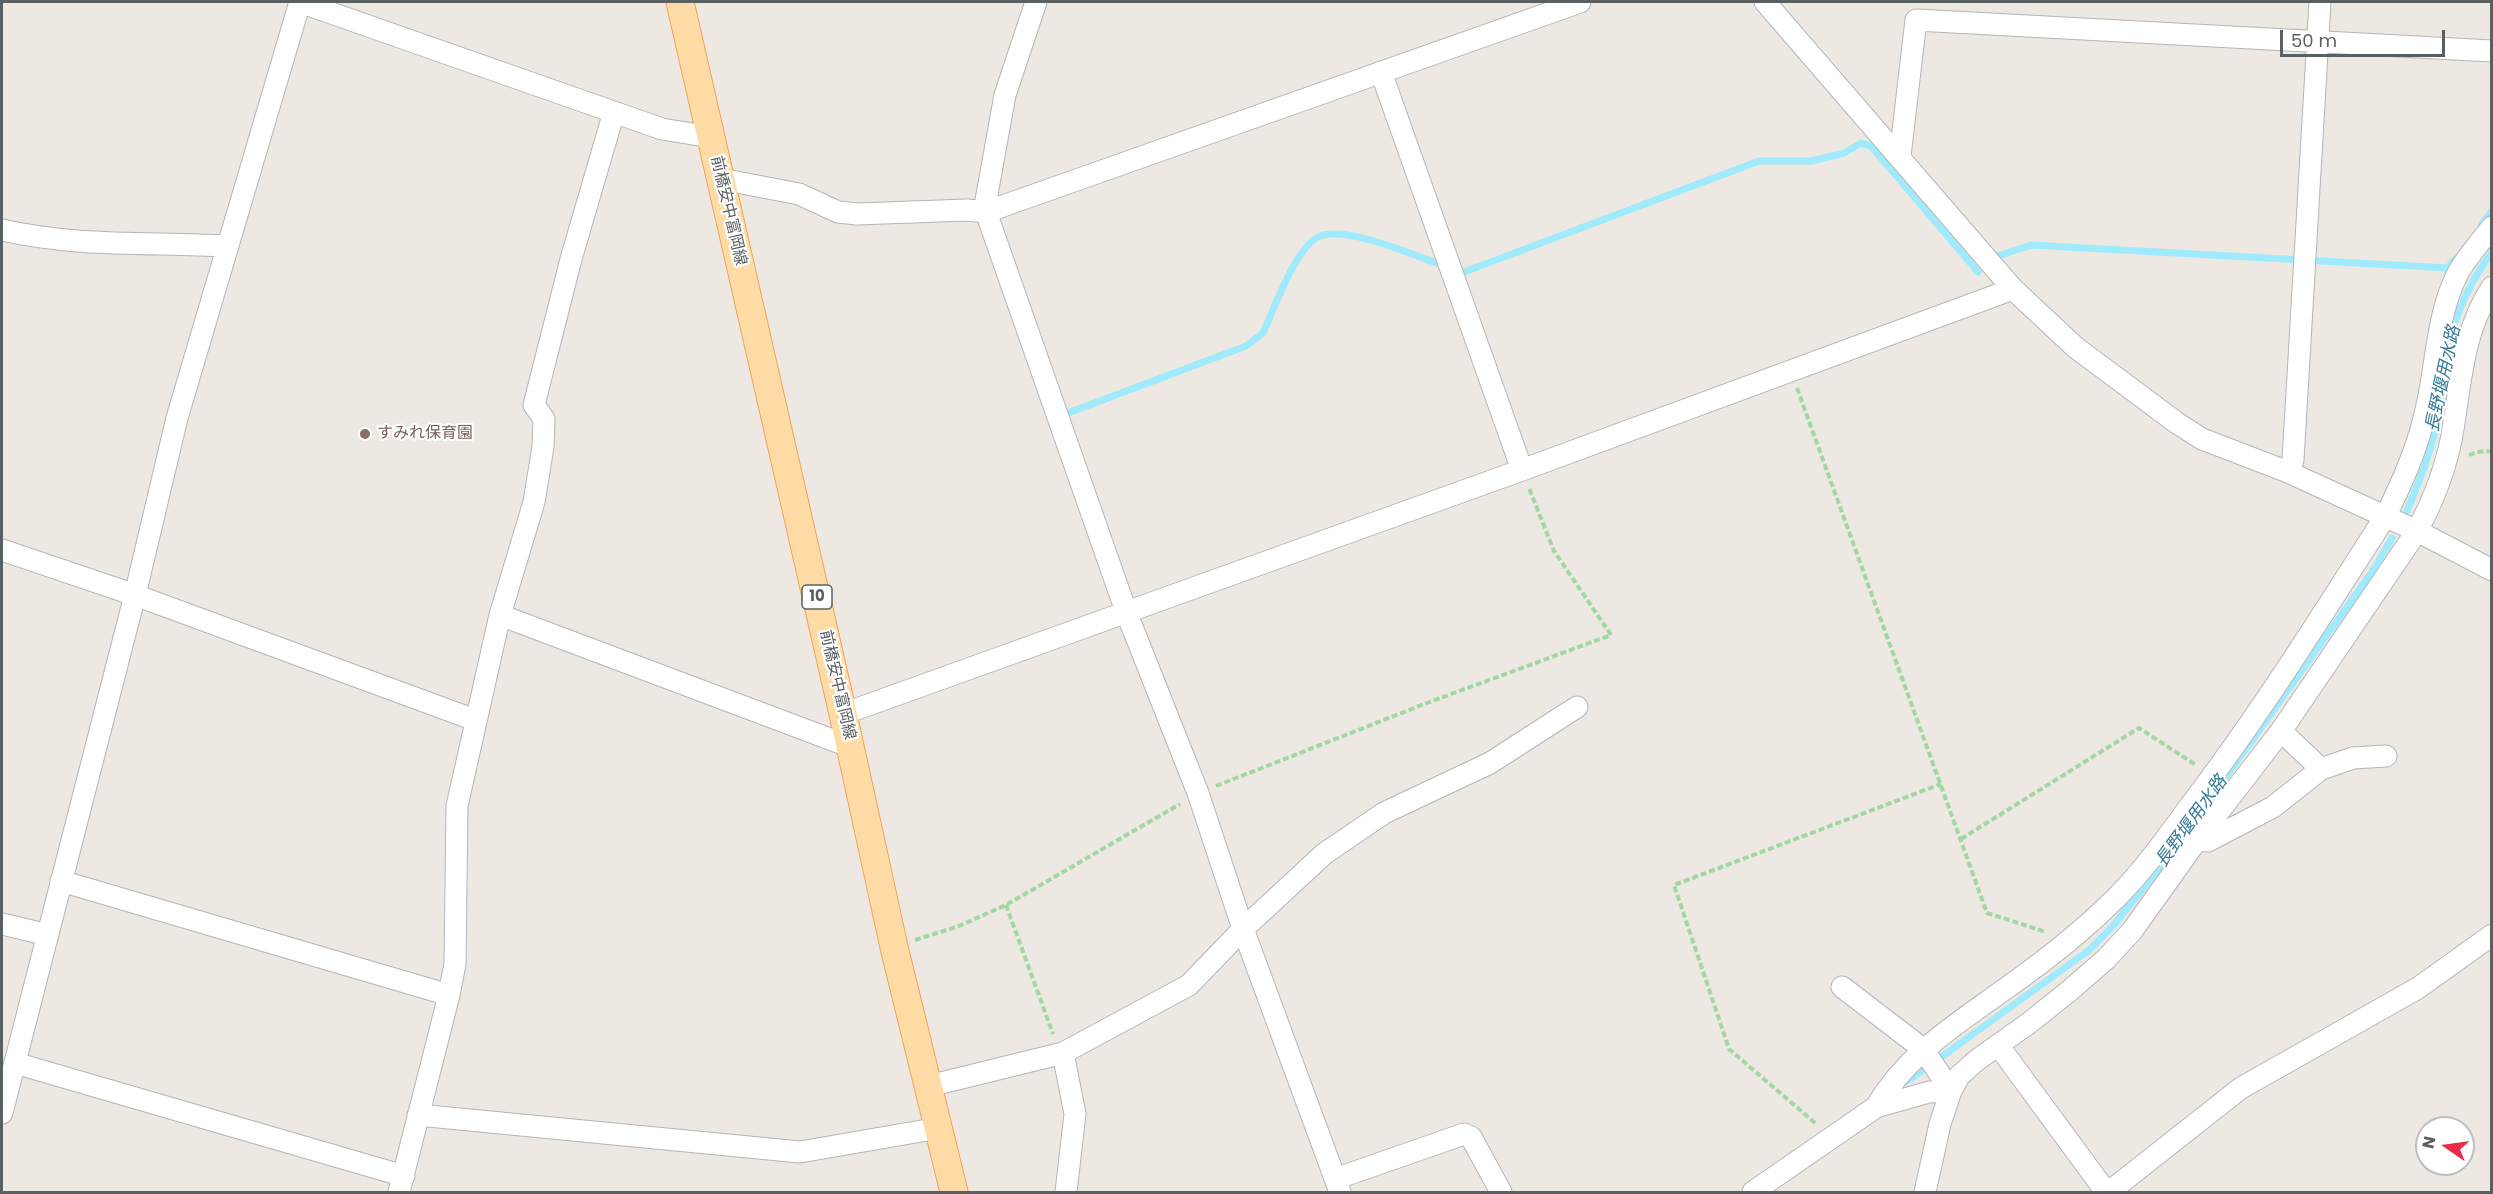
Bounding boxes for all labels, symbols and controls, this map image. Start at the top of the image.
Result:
scale bar [2283,18,2448,56]
text: 50 m [2291,28,2337,53]
street label: 前橋安中富岡線 [706,154,750,268]
water label: 長野堰用水路 [2422,324,2466,434]
place label: すみれ保育園 [377,424,473,444]
marker: すみれ保育園 [358,427,372,441]
road number: 10 [802,585,832,609]
street label: 前橋安中富岡線 [815,628,859,742]
water label: 長野堰用水路 [2152,772,2232,872]
north arrow [2415,1116,2475,1176]
text: N [2416,1134,2441,1151]

